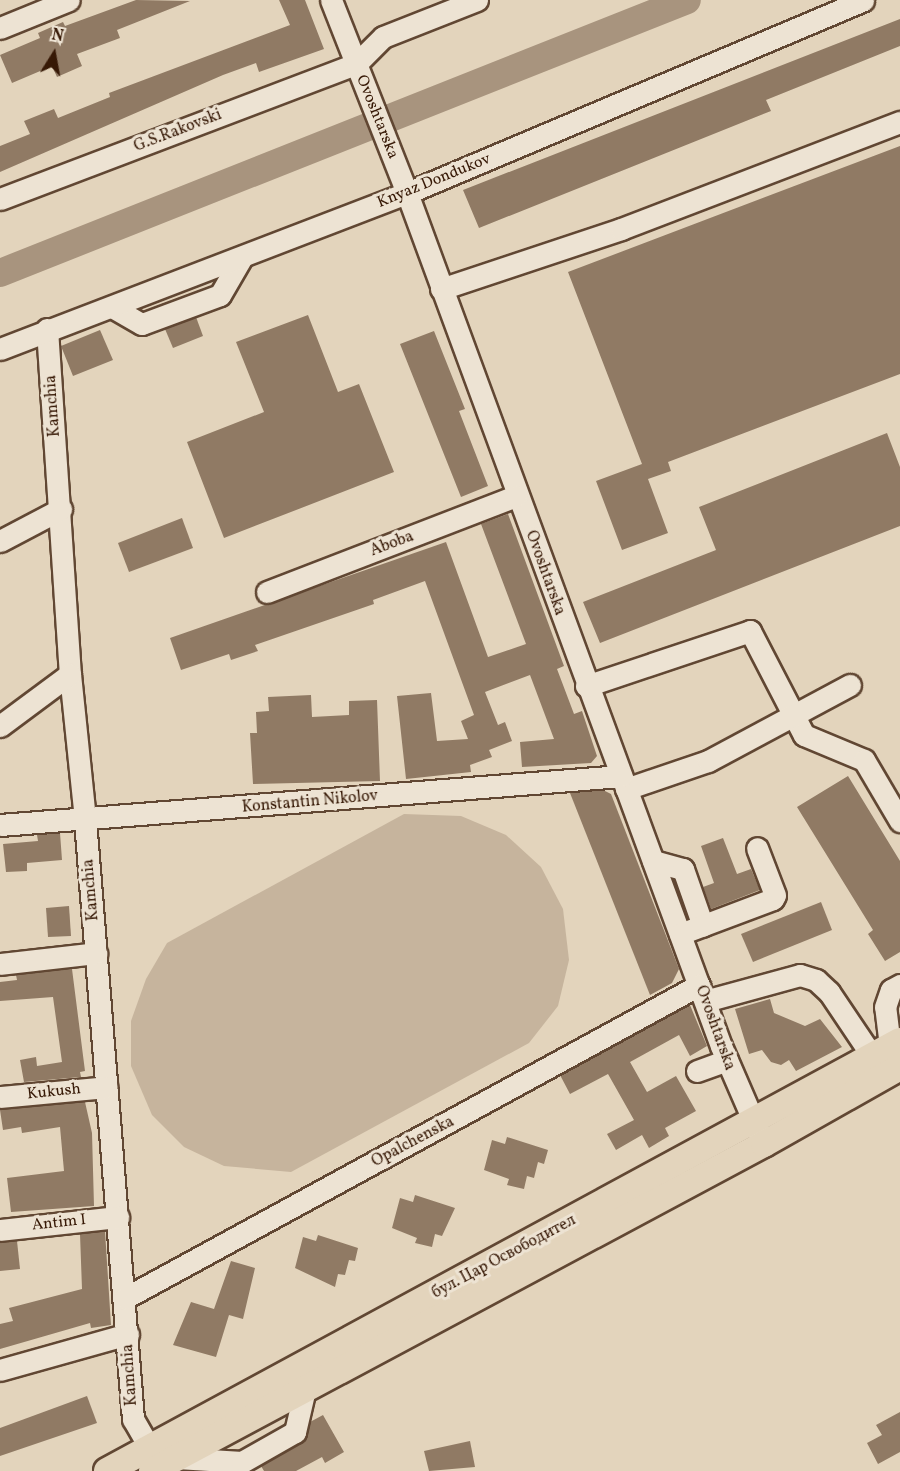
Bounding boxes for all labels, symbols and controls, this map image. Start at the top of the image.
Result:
north arrow [24,24,84,84]
text: N [50,24,65,48]
street label: Ovoshtarska [351,72,403,162]
street label: G.S.Rakovski [131,105,225,157]
street label: Knyaz Dondukov [374,149,494,213]
street label: Kamchia [41,374,65,438]
street label: Aboba [368,527,416,561]
street label: Ovoshtarska [521,528,569,618]
street label: Konstantin Nikolov [241,786,379,818]
street label: Kamchia [79,858,103,922]
street label: Ovoshtarska [691,983,739,1073]
street label: Kukush [26,1080,82,1104]
street label: Opalchenska [369,1112,457,1172]
street label: Antim I [31,1211,87,1235]
street label: бул. Цар Освободител [429,1211,579,1303]
street label: Kamchia [118,1343,142,1407]

